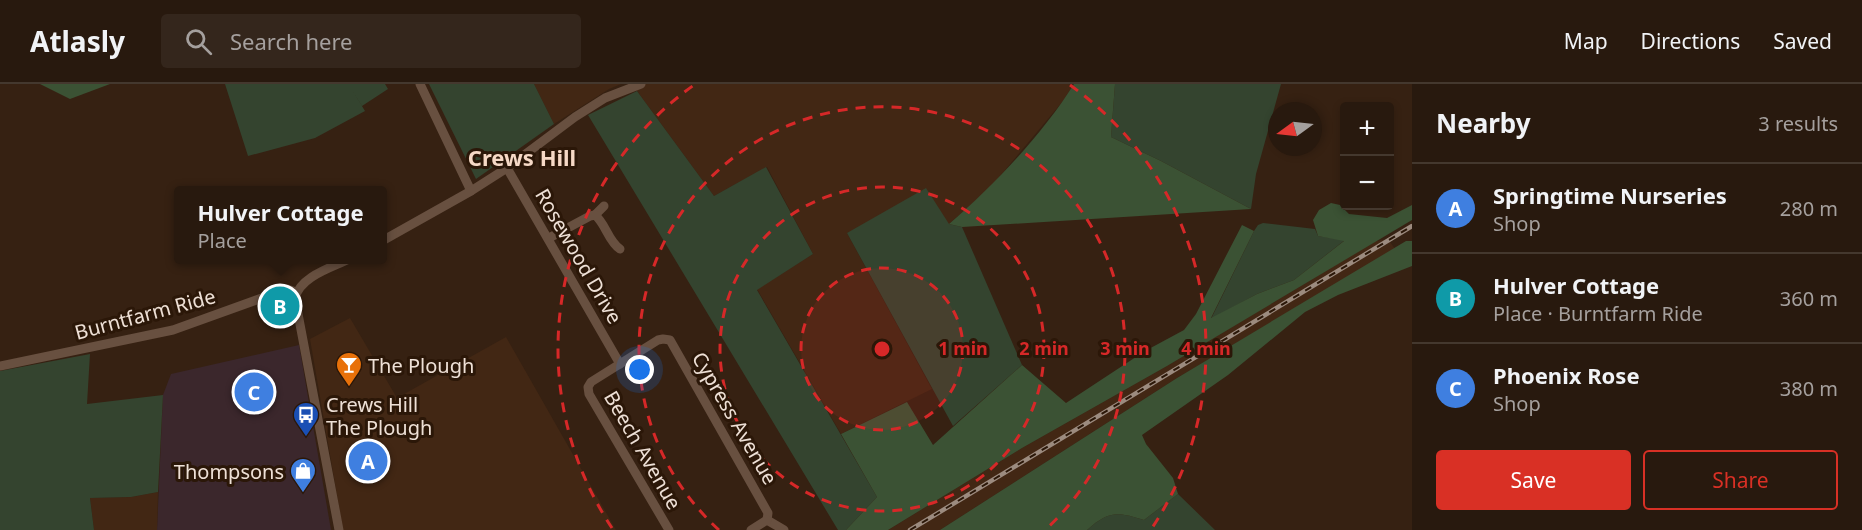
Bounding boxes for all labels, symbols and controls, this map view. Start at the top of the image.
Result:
search box [161,14,581,68]
text: Atlasly [30,22,125,60]
icon: search [182,25,215,58]
text: Search here [230,26,352,56]
text: Map [1564,27,1608,55]
text: Directions [1641,27,1740,55]
text: Saved [1773,27,1832,55]
north arrow [1268,102,1322,156]
map controls [1340,102,1394,210]
button: + [1340,102,1394,156]
text: Nearby [1436,105,1531,141]
text: 3 results [1758,110,1838,137]
district label: Crews Hill [468,142,576,172]
button: − [1340,156,1394,210]
text: Springtime Nurseries [1493,180,1727,210]
street label: Rosewood Drive [529,183,629,329]
popup [174,186,387,264]
text: A [1449,195,1462,222]
text: 280 m [1780,195,1838,222]
text: Hulver Cottage [197,197,364,227]
text: Shop [1493,210,1541,237]
text: Place [197,227,247,254]
text: Hulver Cottage [1493,270,1659,300]
street label: Burntfarm Ride [72,282,218,346]
pin: B [260,284,300,328]
text: B [1449,285,1462,312]
text: 360 m [1780,285,1838,312]
text: Place · Burntfarm Ride [1493,300,1703,327]
text: 1 min [938,336,988,360]
text: 2 min [1019,336,1069,360]
text: 3 min [1100,336,1150,360]
text: 4 min [1181,336,1231,360]
centre of rings [872,339,892,359]
street label: Cypress Avenue [686,347,784,489]
bar icon: The Plough [334,350,364,388]
place label: The Plough [368,352,474,379]
your location [625,355,654,384]
text: Phoenix Rose [1493,360,1640,390]
pin: C [234,370,274,414]
text: C [1449,375,1462,402]
text: 380 m [1780,375,1838,402]
street label: Beech Avenue [598,386,688,514]
text: Shop [1493,390,1541,417]
place label: Crews Hill The Plough [326,391,432,441]
bus stop icon: Crews Hill The Plough [291,400,321,438]
pin: A [348,438,388,484]
button: Save [1436,450,1631,510]
button: Share [1643,450,1838,510]
shop icon: Thompsons [288,456,318,494]
place label: Thompsons [174,458,284,485]

